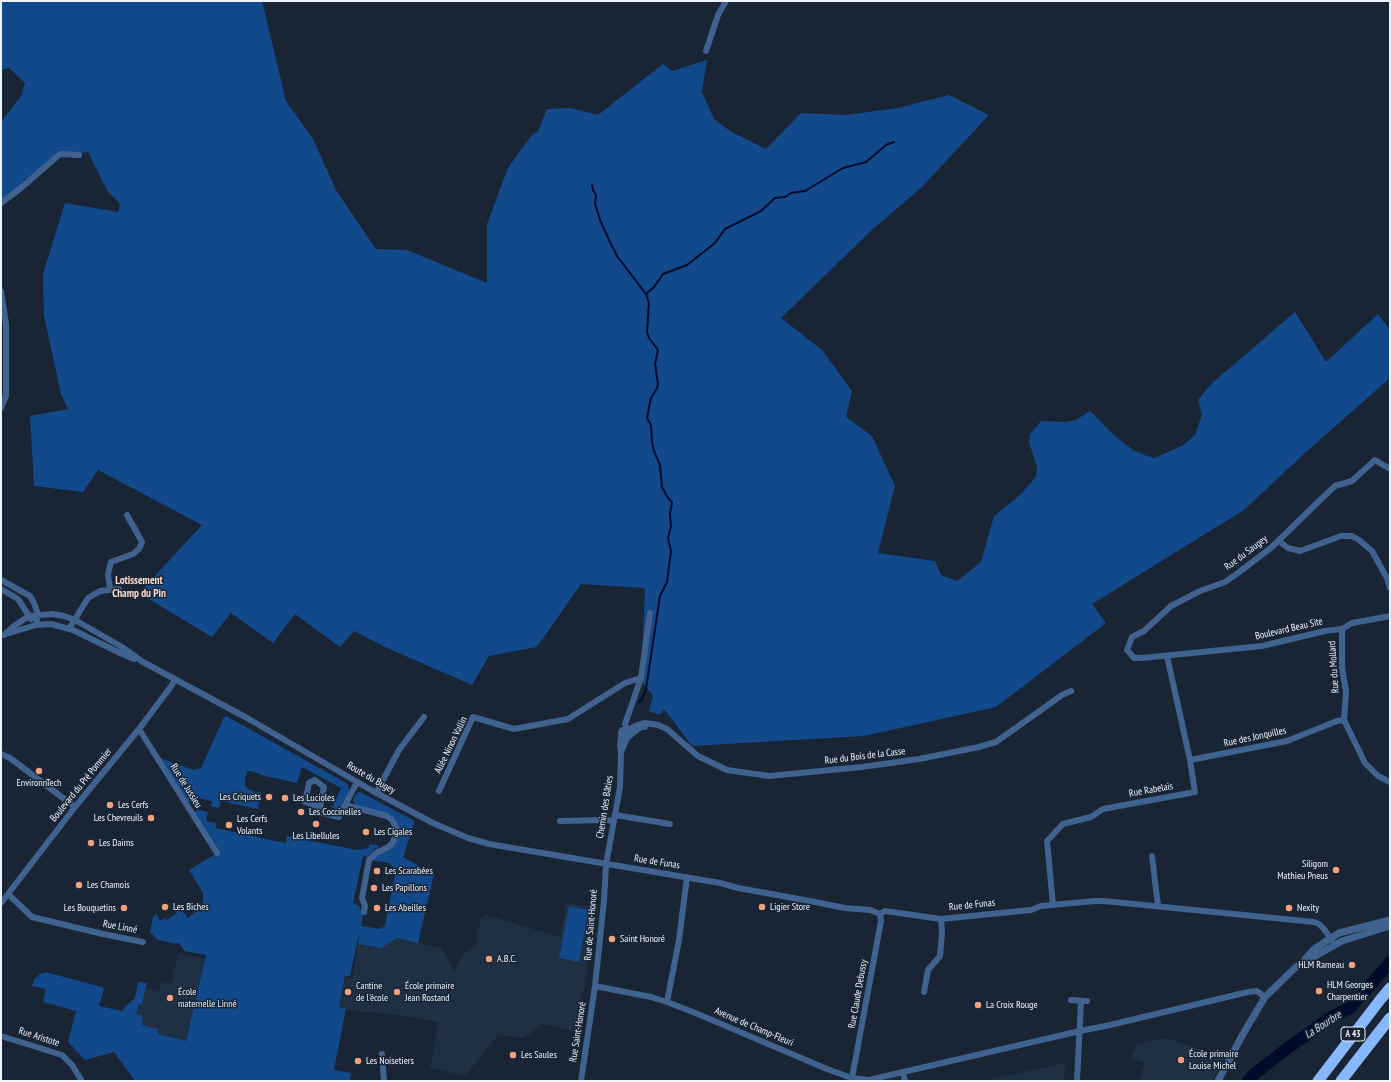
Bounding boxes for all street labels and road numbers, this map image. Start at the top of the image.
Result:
street label: Rue du Saugey [1222,533,1270,573]
street label: Boulevard Beau Site [1254,615,1324,643]
street label: Rue du Mollard [1326,640,1342,694]
street label: Allée Ninon Vallin [432,715,470,775]
street label: Rue des Jonquilles [1223,725,1287,749]
street label: Rue du Bois de la Casse [824,745,906,767]
street label: Boulevard du Pré Pommier [48,746,114,824]
street label: Route du Bugey [345,759,397,797]
street label: Rue de Jussieu [168,762,204,810]
street label: Chemin des Bâties [594,775,616,839]
street label: Rue Rabelais [1128,780,1174,800]
street label: Rue de Funas [633,852,681,872]
street label: Rue de Saint-Honoré [582,889,600,961]
street label: Rue de Funas [948,897,996,913]
street label: Rue Linné [102,918,138,936]
street label: Rue Claude Debussy [846,959,870,1029]
street label: Rue Saint-Honoré [567,1001,589,1063]
street label: Avenue de Champ-Fleuri [713,1005,795,1049]
street label: Rue Aristote [17,1025,61,1049]
road number: A 43 [1341,1027,1365,1041]

